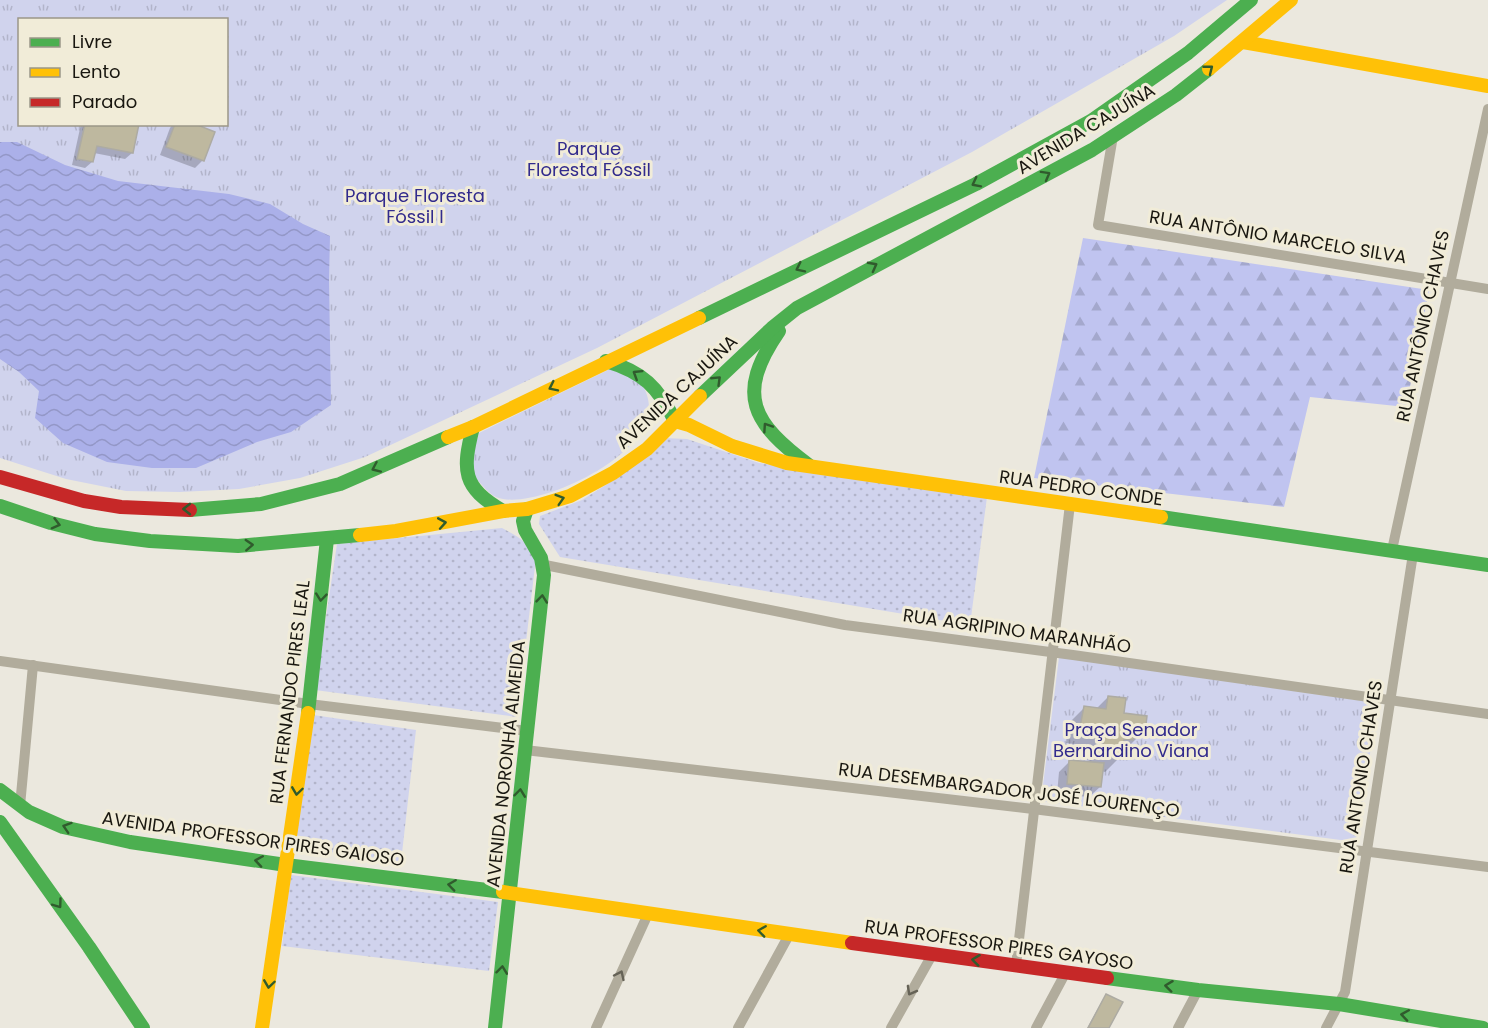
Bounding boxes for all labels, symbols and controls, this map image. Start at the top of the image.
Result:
legend [18,18,228,126]
text: Livre [72,29,112,54]
text: Lento [72,59,121,84]
one-way arrow [1202,66,1213,77]
street label: AVENIDA CAJUÍNA [1012,77,1160,180]
text: Parado [72,89,137,114]
park label: Parque Floresta Fóssil [527,136,651,182]
one-way arrow [1040,171,1050,182]
one-way arrow [971,176,982,188]
park label: Parque Floresta Fóssil I [345,183,485,229]
street label: RUA ANTÔNIO MARCELO SILVA [1148,204,1409,269]
street label: RUA ANTÔNIO CHAVES [1390,228,1455,424]
one-way arrow [796,260,807,272]
one-way arrow [867,262,877,273]
street label: AVENIDA CAJUÍNA [611,329,743,454]
one-way arrow [633,370,644,381]
one-way arrow [710,376,720,387]
one-way arrow [549,380,560,391]
one-way arrow [763,423,774,434]
one-way arrow [371,460,382,472]
street label: RUA PEDRO CONDE [998,464,1164,511]
one-way arrow [554,494,565,506]
one-way arrow [183,503,192,515]
one-way arrow [51,516,61,529]
one-way arrow [437,517,447,530]
one-way arrow [244,539,253,552]
street label: RUA FERNANDO PIRES LEAL [263,578,316,805]
one-way arrow [315,593,328,602]
one-way arrow [535,595,548,604]
street label: RUA AGRIPINO MARANHÃO [901,602,1133,659]
street label: AVENIDA NORONHA ALMEIDA [480,639,531,889]
street label: RUA ANTONIO CHAVES [1333,679,1388,875]
park label: Praça Senador Bernardino Viana [1053,717,1209,763]
street label: RUA DESEMBARGADOR JOSÉ LOURENÇO [837,756,1181,823]
one-way arrow [291,786,303,795]
one-way arrow [514,789,526,798]
street label: AVENIDA PROFESSOR PIRES GAIOSO [100,805,406,872]
one-way arrow [62,822,73,834]
one-way arrow [254,855,263,867]
one-way arrow [448,880,457,892]
one-way arrow [51,897,62,908]
street label: RUA PROFESSOR PIRES GAYOSO [863,913,1135,976]
one-way arrow [757,925,767,937]
one-way arrow [972,955,981,967]
one-way arrow [495,965,508,974]
one-way arrow [613,970,625,981]
one-way arrow [263,979,275,988]
one-way arrow [1165,980,1174,993]
one-way arrow [907,985,919,996]
one-way arrow [1400,1009,1410,1022]

